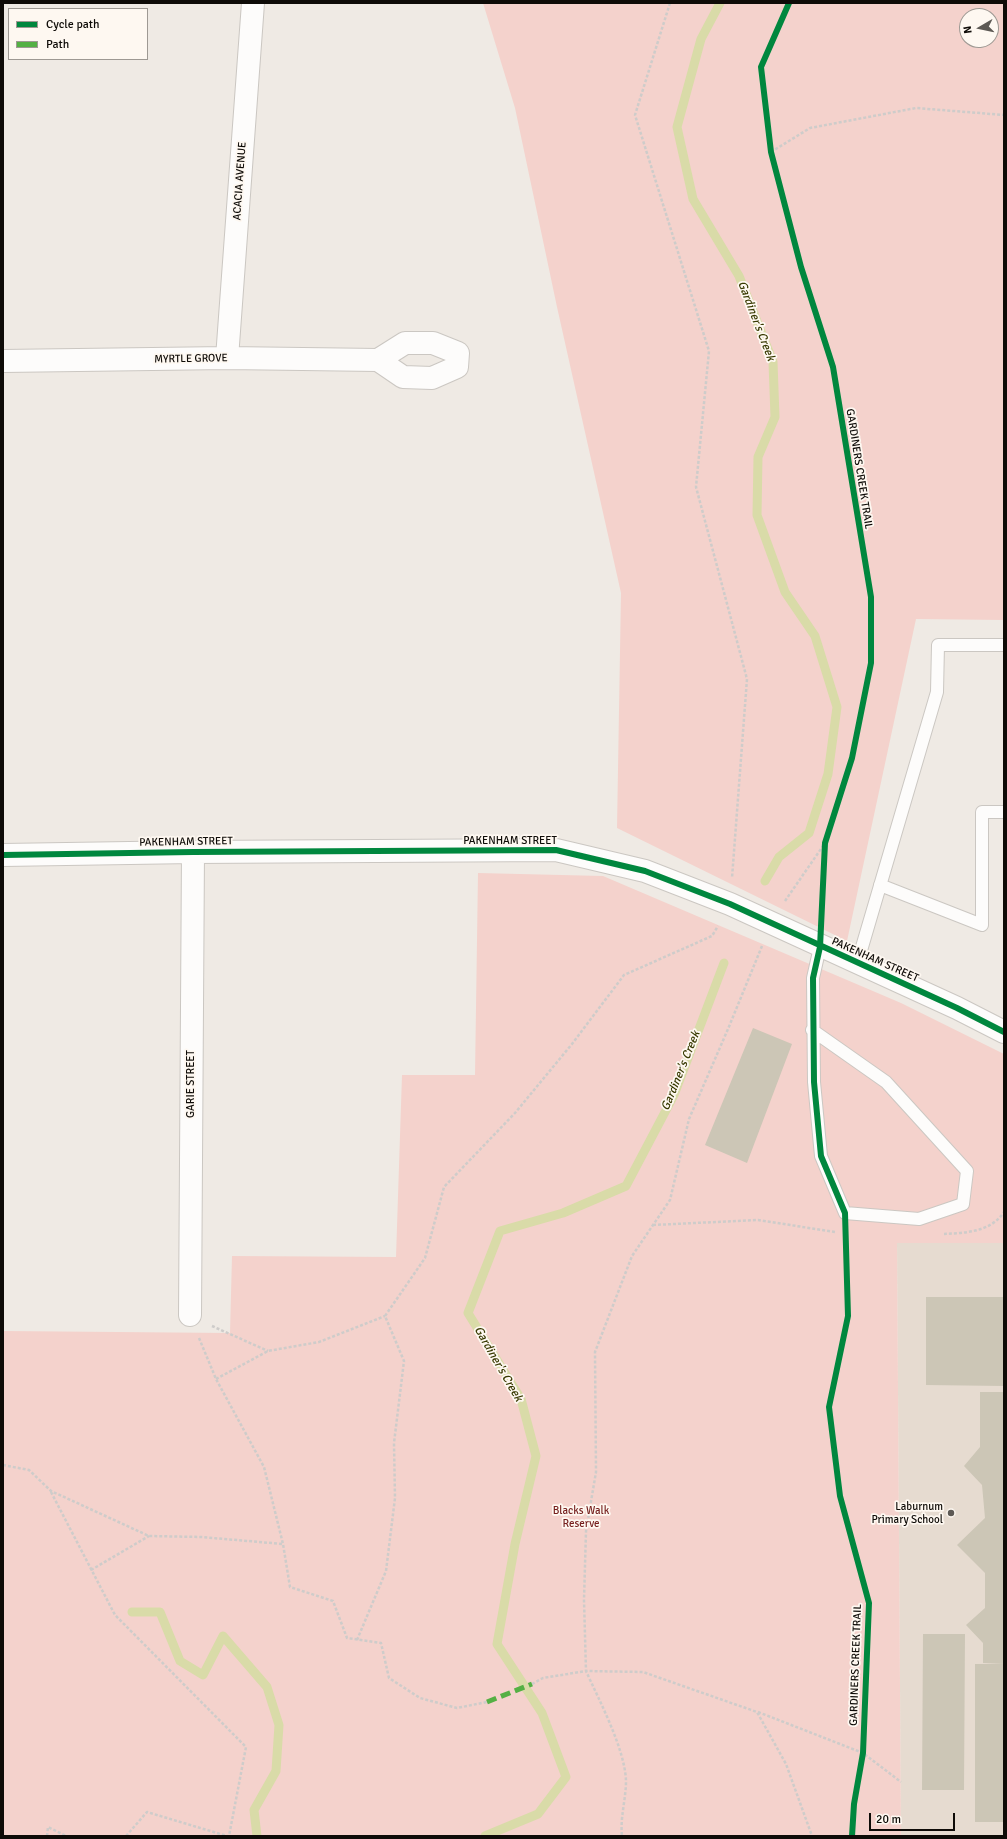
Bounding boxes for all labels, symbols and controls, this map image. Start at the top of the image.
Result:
legend [8,8,148,60]
north arrow [959,8,999,48]
text: Cycle path [46,17,99,32]
text: N [961,25,975,35]
text: Path [46,37,69,52]
street label: ACACIA AVENUE [231,141,249,221]
water label: Gardiner's Creek [734,279,778,363]
street label: MYRTLE GROVE [154,352,228,366]
street label: GARDINERS CREEK TRAIL [843,408,875,530]
street label: PAKENHAM STREET [463,834,557,848]
street label: PAKENHAM STREET [139,835,233,849]
street label: PAKENHAM STREET [830,935,920,985]
water label: Gardiner's Creek [659,1029,703,1113]
street label: GARIE STREET [184,1050,198,1118]
water label: Gardiner's Creek [471,1324,525,1404]
place label: Laburnum Primary School [872,1500,943,1526]
park label: Blacks Walk Reserve [553,1504,609,1530]
marker: Laburnum Primary School [946,1508,956,1518]
street label: GARDINERS CREEK TRAIL [847,1604,865,1726]
scale bar [871,1805,957,1831]
text: 20 m [876,1812,901,1827]

